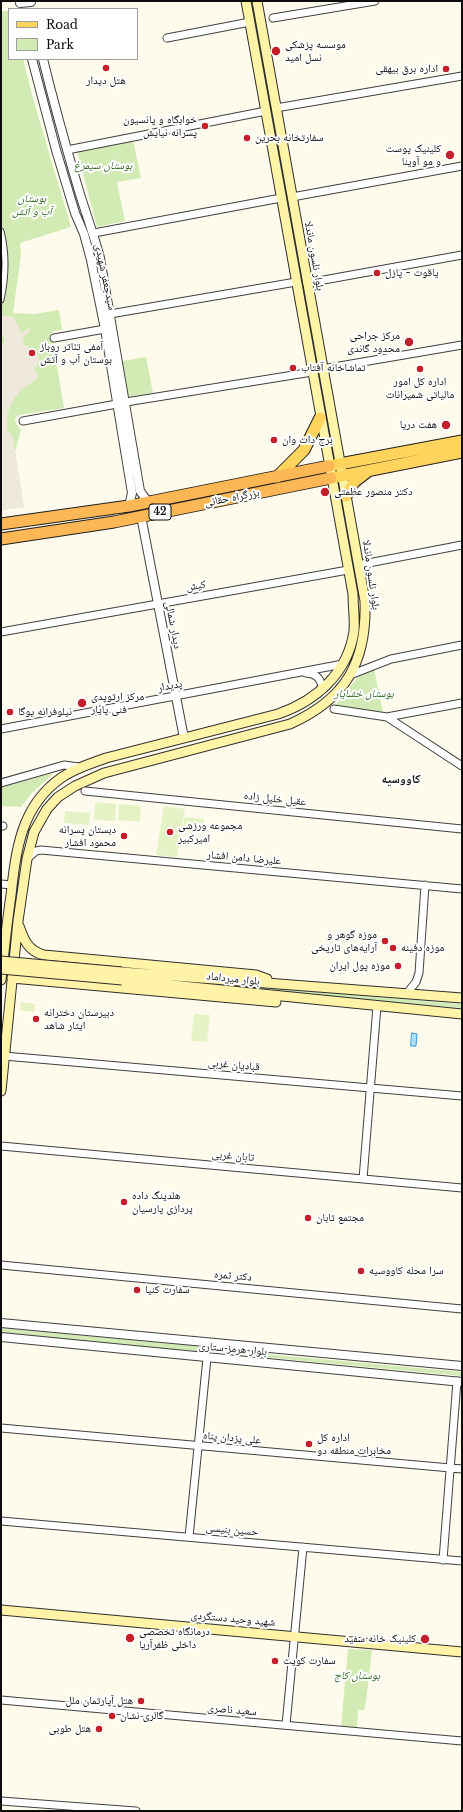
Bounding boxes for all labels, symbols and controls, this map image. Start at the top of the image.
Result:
legend [8,8,138,60]
text: Road [46,17,78,32]
text: Park [46,37,74,52]
place label: موسسه پزشکی نسل امید [285,38,346,64]
marker: موسسه پزشکی نسل امید [270,45,282,57]
place label: اداره برق بیهقی [376,62,438,76]
marker: هتل دیدار [101,63,111,73]
marker: اداره برق بیهقی [441,64,451,74]
place label: هتل دیدار [86,74,126,88]
place label: خوابگاه و پانسیون پسرانه نیایش [123,113,197,139]
marker: خوابگاه و پانسیون پسرانه نیایش [200,121,210,131]
place label: سفارتخانه بحرین [255,131,324,145]
marker: سفارتخانه بحرین [242,133,252,143]
place label: کلینیک پوست و مو آوینا [386,142,441,168]
marker: کلینیک پوست و مو آوینا [444,149,456,161]
park label: بوستان سیمرغ [74,159,132,173]
park label: بوستان آب و آتش [12,192,52,218]
street label: بلوار نلسون ماندلا [301,220,327,292]
street label: سیدجعفر شهیدی [92,243,118,311]
place label: یاقوت - پازل [385,266,439,280]
marker: یاقوت - پازل [372,268,382,278]
place label: مرکز جراحی محدود گاندی [347,329,400,355]
marker: مرکز جراحی محدود گاندی [403,336,415,348]
place label: آمفی تئاتر روباز بوستان آب و آتش [40,340,112,366]
marker: آمفی تئاتر روباز بوستان آب و آتش [27,348,37,358]
place label: تماشاخانه آفتاب [301,361,366,375]
marker: تماشاخانه آفتاب [288,363,298,373]
marker: اداره کل امور مالیاتی شمیرانات [415,364,425,374]
place label: اداره کل امور مالیاتی شمیرانات [386,375,454,401]
place label: هفت دریا [400,418,437,432]
marker: هفت دریا [440,419,452,431]
place label: برج دات وان [282,433,333,447]
marker: برج دات وان [269,435,279,445]
place label: دکتر منصور عظمتی [334,485,413,499]
street label: بزرگراه حقانی [203,486,261,510]
marker: دکتر منصور عظمتی [319,486,331,498]
road number: 42 [149,504,171,520]
street label: بلوار نلسون ماندلا [360,539,382,611]
street label: کیش [185,578,207,594]
street label: دیدار شمالی [162,600,184,650]
street label: پدیدار [157,677,183,695]
park label: بوستان خشایار [334,687,394,701]
place label: مرکز ارتوپدی فنی پایار [91,690,144,716]
marker: مرکز ارتوپدی فنی پایار [76,697,88,709]
place label: نیلوفرانه یوگا [18,705,72,719]
marker: نیلوفرانه یوگا [5,707,15,717]
district label: کاووسیه [381,773,421,787]
street label: عقیل خلیل زاده [243,789,307,809]
place label: مجموعه ورزشی امیرکبیر [178,819,242,845]
place label: دبستان پسرانه محمود افشار [59,823,116,849]
marker: مجموعه ورزشی امیرکبیر [165,827,175,837]
marker: دبستان پسرانه محمود افشار [119,831,129,841]
street label: علیرضا دامن افشار [206,848,282,868]
place label: موزه گوهر و آرایه‌های تاریخی [311,928,377,954]
marker: موزه گوهر و آرایه‌های تاریخی [380,936,390,946]
place label: موزه دفینه [401,941,444,955]
marker: موزه دفینه [388,943,398,953]
place label: موزه پول ایران [329,959,390,973]
marker: موزه پول ایران [393,961,403,971]
street label: بلوار میرداماد [206,970,260,988]
place label: دبیرستان دخترانه ایثار شاهد [44,1006,114,1032]
marker: دبیرستان دخترانه ایثار شاهد [31,1014,41,1024]
street label: قبادیان غربی [208,1056,260,1074]
street label: تابان غربی [211,1148,255,1164]
place label: هلدینگ داده پردازی پارسیان [132,1189,193,1215]
marker: هلدینگ داده پردازی پارسیان [119,1197,129,1207]
place label: مجتمع تابان [316,1211,364,1225]
marker: مجتمع تابان [303,1213,313,1223]
place label: سرا محله کاووسیه [369,1264,443,1278]
marker: سرا محله کاووسیه [356,1266,366,1276]
street label: دکتر ثمره [214,1268,252,1284]
place label: سفارت کنیا [145,1283,190,1297]
marker: سفارت کنیا [132,1285,142,1295]
street label: بلوار هرمز ستاری [198,1339,268,1359]
street label: علی یزدان پناه [202,1429,262,1447]
place label: اداره کل مخابرات منطقه دو [317,1431,391,1457]
marker: اداره کل مخابرات منطقه دو [304,1439,314,1449]
street label: حسین بنیسی [205,1521,259,1539]
street label: شهید وحید دستگردی [190,1609,276,1629]
place label: درمانگاه تخصصی داخلی ظفرآریا [139,1625,210,1651]
marker: درمانگاه تخصصی داخلی ظفرآریا [124,1632,136,1644]
place label: کلینیک خانه سفید [344,1632,416,1646]
marker: کلینیک خانه سفید [419,1633,431,1645]
place label: سفارت کویت [283,1654,336,1668]
marker: سفارت کویت [270,1656,280,1666]
park label: بوستان کاج [334,1669,380,1683]
place label: هتل آپارتمان ملل [65,1694,133,1708]
marker: هتل آپارتمان ملل [136,1696,146,1706]
street label: سعید ناصری [207,1701,257,1719]
place label: گالری نشان [120,1709,164,1723]
marker: گالری نشان [107,1711,117,1721]
place label: هتل طوبی [49,1722,91,1736]
marker: هتل طوبی [94,1724,104,1734]

